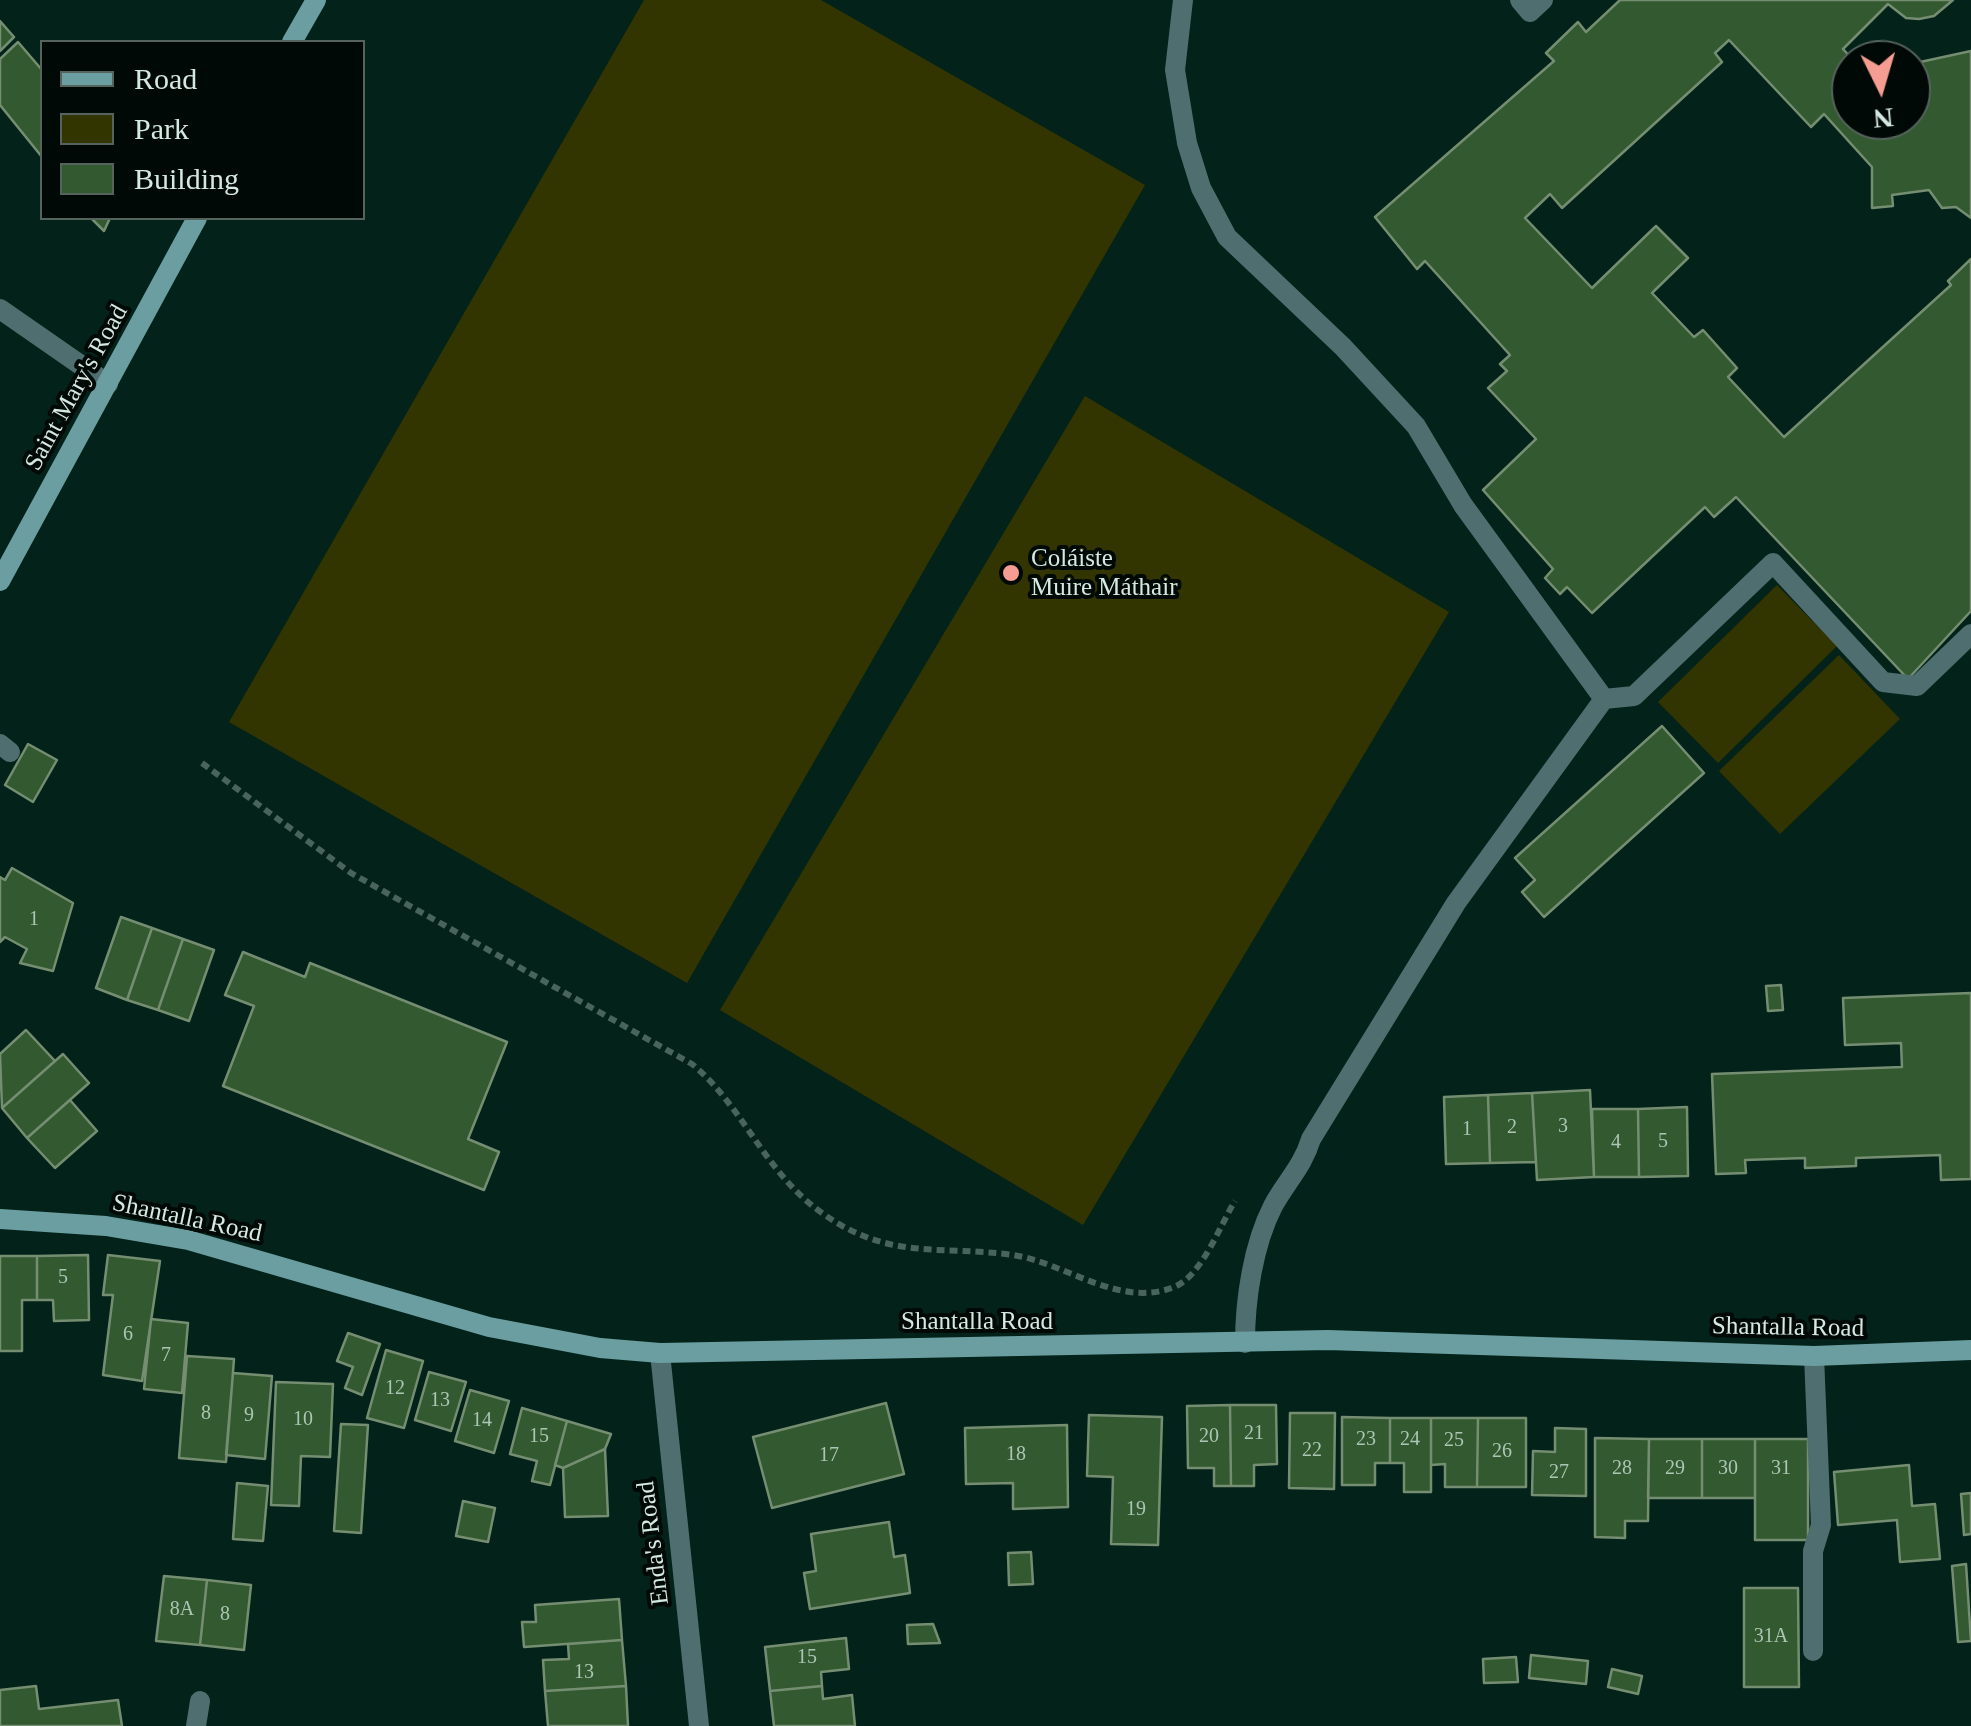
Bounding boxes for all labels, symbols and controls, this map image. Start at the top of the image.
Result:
legend [40,40,365,220]
north arrow [1831,40,1931,140]
text: Road [134,62,197,95]
text: N [1872,102,1895,135]
text: Park [134,112,189,145]
text: Building [134,162,239,195]
street label: Saint Mary's Road [19,300,135,476]
place label: Coláiste Muire Máthair [1031,544,1177,603]
marker: Coláiste Muire Máthair [1000,562,1022,584]
house number: 1 [29,908,39,932]
house number: 3 [1558,1115,1568,1139]
house number: 2 [1507,1116,1517,1140]
house number: 1 [1462,1118,1472,1142]
house number: 5 [1658,1130,1668,1154]
house number: 4 [1611,1131,1621,1155]
street label: Shantalla Road [110,1189,264,1249]
house number: 5 [58,1266,68,1290]
street label: Shantalla Road [901,1307,1053,1337]
street label: Shantalla Road [1712,1312,1864,1344]
house number: 6 [123,1323,133,1347]
house number: 7 [161,1344,171,1368]
house number: 12 [385,1377,405,1401]
house number: 13 [430,1389,450,1413]
house number: 8 [201,1402,211,1426]
house number: 9 [244,1404,254,1428]
house number: 10 [293,1408,313,1432]
house number: 14 [472,1409,492,1433]
house number: 21 [1244,1422,1264,1446]
house number: 15 [529,1425,549,1449]
house number: 20 [1199,1425,1219,1449]
house number: 23 [1356,1428,1376,1452]
house number: 24 [1400,1428,1420,1452]
house number: 25 [1444,1429,1464,1453]
house number: 22 [1302,1439,1322,1463]
house number: 26 [1492,1440,1512,1464]
house number: 18 [1006,1443,1026,1467]
house number: 17 [819,1444,839,1468]
house number: 28 [1612,1457,1632,1481]
house number: 29 [1665,1457,1685,1481]
house number: 30 [1718,1457,1738,1481]
house number: 31 [1771,1457,1791,1481]
house number: 27 [1549,1461,1569,1485]
street label: Enda's Road [632,1479,676,1607]
house number: 19 [1126,1498,1146,1522]
house number: 8A [170,1598,194,1622]
house number: 8 [220,1603,230,1627]
house number: 31A [1754,1625,1788,1649]
house number: 15 [797,1646,817,1670]
house number: 13 [574,1661,594,1685]

